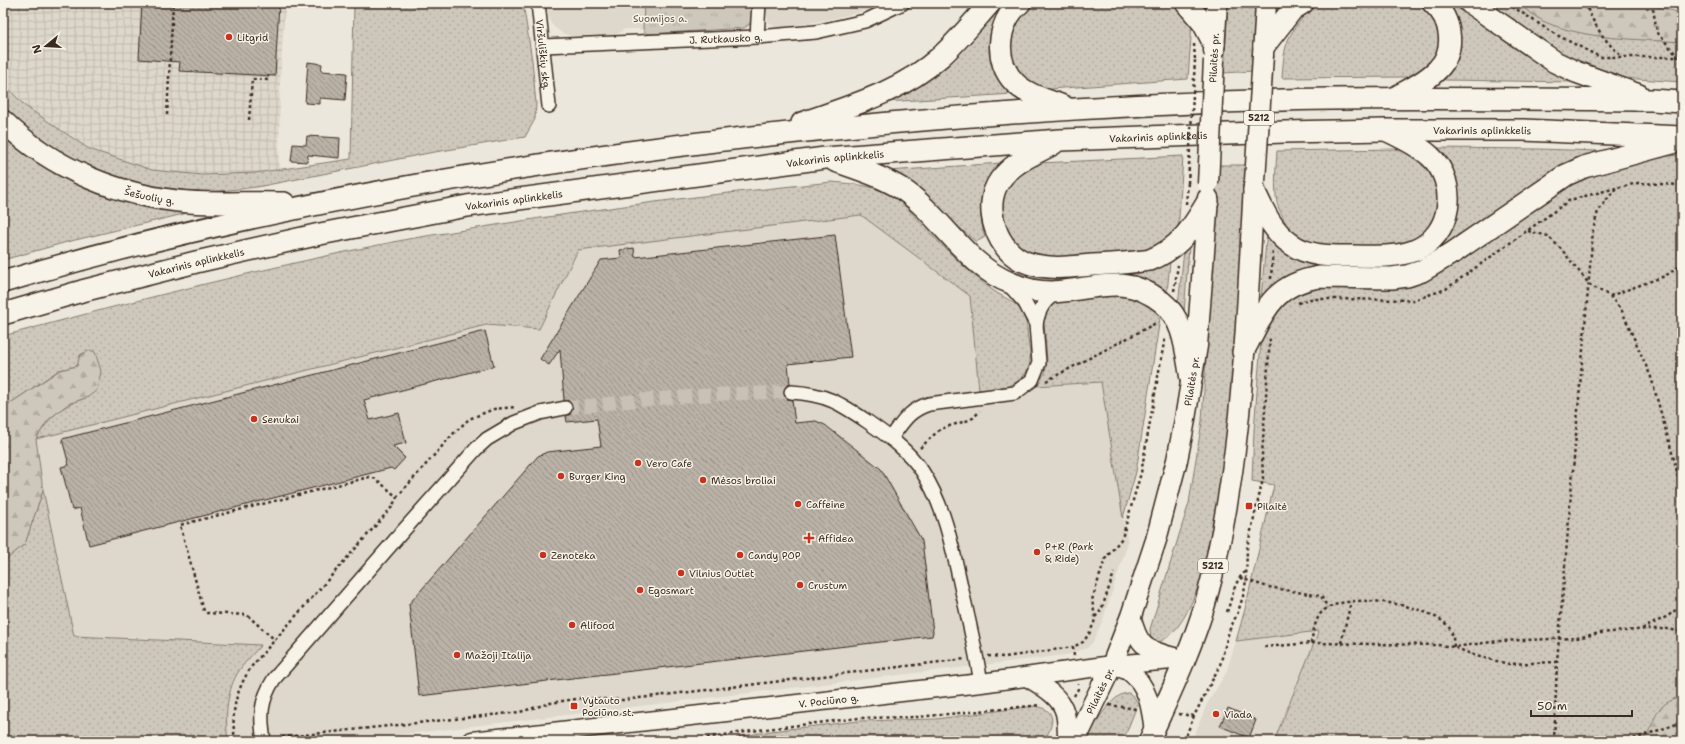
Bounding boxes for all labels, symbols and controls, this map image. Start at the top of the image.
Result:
park label: Suomijos a. [633,12,687,25]
street label: Viršuliškių skg. [533,19,554,91]
north arrow [26,26,66,66]
street label: J. Rutkausko g. [689,30,764,46]
place label: Litgrid [237,31,269,44]
marker: Litgrid [224,32,234,42]
street label: Pilaitės pr. [1206,32,1222,83]
text: N [28,42,45,55]
road number: 5212 [1244,111,1274,125]
street label: Vakarinis aplinkkelis [1433,124,1532,137]
street label: Vakarinis aplinkkelis [1109,128,1208,145]
street label: Vakarinis aplinkkelis [785,147,885,170]
street label: Šešuolių g. [123,184,176,207]
street label: Vakarinis aplinkkelis [464,187,564,213]
street label: Vakarinis aplinkkelis [147,245,246,280]
street label: Pilaitės pr. [1181,355,1202,407]
place label: Senukai [262,413,299,426]
marker: Senukai [249,414,259,424]
place label: Vero Cafe [646,457,692,470]
marker: Vero Cafe [633,458,643,468]
place label: Burger King [569,470,626,483]
marker: Burger King [556,471,566,481]
place label: Mėsos broliai [711,474,776,487]
marker: Mėsos broliai [698,475,708,485]
place label: Caffeine [806,498,845,511]
marker: Caffeine [793,499,803,509]
place label: Pilaitė [1257,500,1287,513]
marker: Pilaitė [1244,501,1254,511]
marker: Affidea [803,532,815,544]
place label: Affidea [818,532,854,545]
place label: P+R (Park & Ride) [1045,540,1094,565]
marker: P+R (Park & Ride) [1032,547,1042,557]
place label: Zenoteka [551,549,596,562]
place label: Candy POP [748,549,801,562]
marker: Zenoteka [538,550,548,560]
marker: Candy POP [735,550,745,560]
road number: 5212 [1198,559,1228,573]
place label: Vilnius Outlet [689,567,754,580]
marker: Vilnius Outlet [676,568,686,578]
place label: Crustum [808,579,848,592]
marker: Crustum [795,580,805,590]
place label: Egosmart [648,584,694,597]
marker: Egosmart [635,585,645,595]
place label: Alifood [580,619,615,632]
marker: Alifood [567,620,577,630]
place label: Mažoji Italija [465,649,532,662]
marker: Mažoji Italija [452,650,462,660]
street label: Pilaitės pr. [1083,665,1116,716]
street label: V. Pociūno g. [798,690,860,710]
scale bar [1531,692,1632,718]
place label: Vytauto Pociūno st. [582,694,634,719]
text: 50 m [1537,698,1567,714]
marker: Vytauto Pociūno st. [569,701,579,711]
place label: Viada [1224,708,1253,721]
marker: Viada [1211,709,1221,719]

